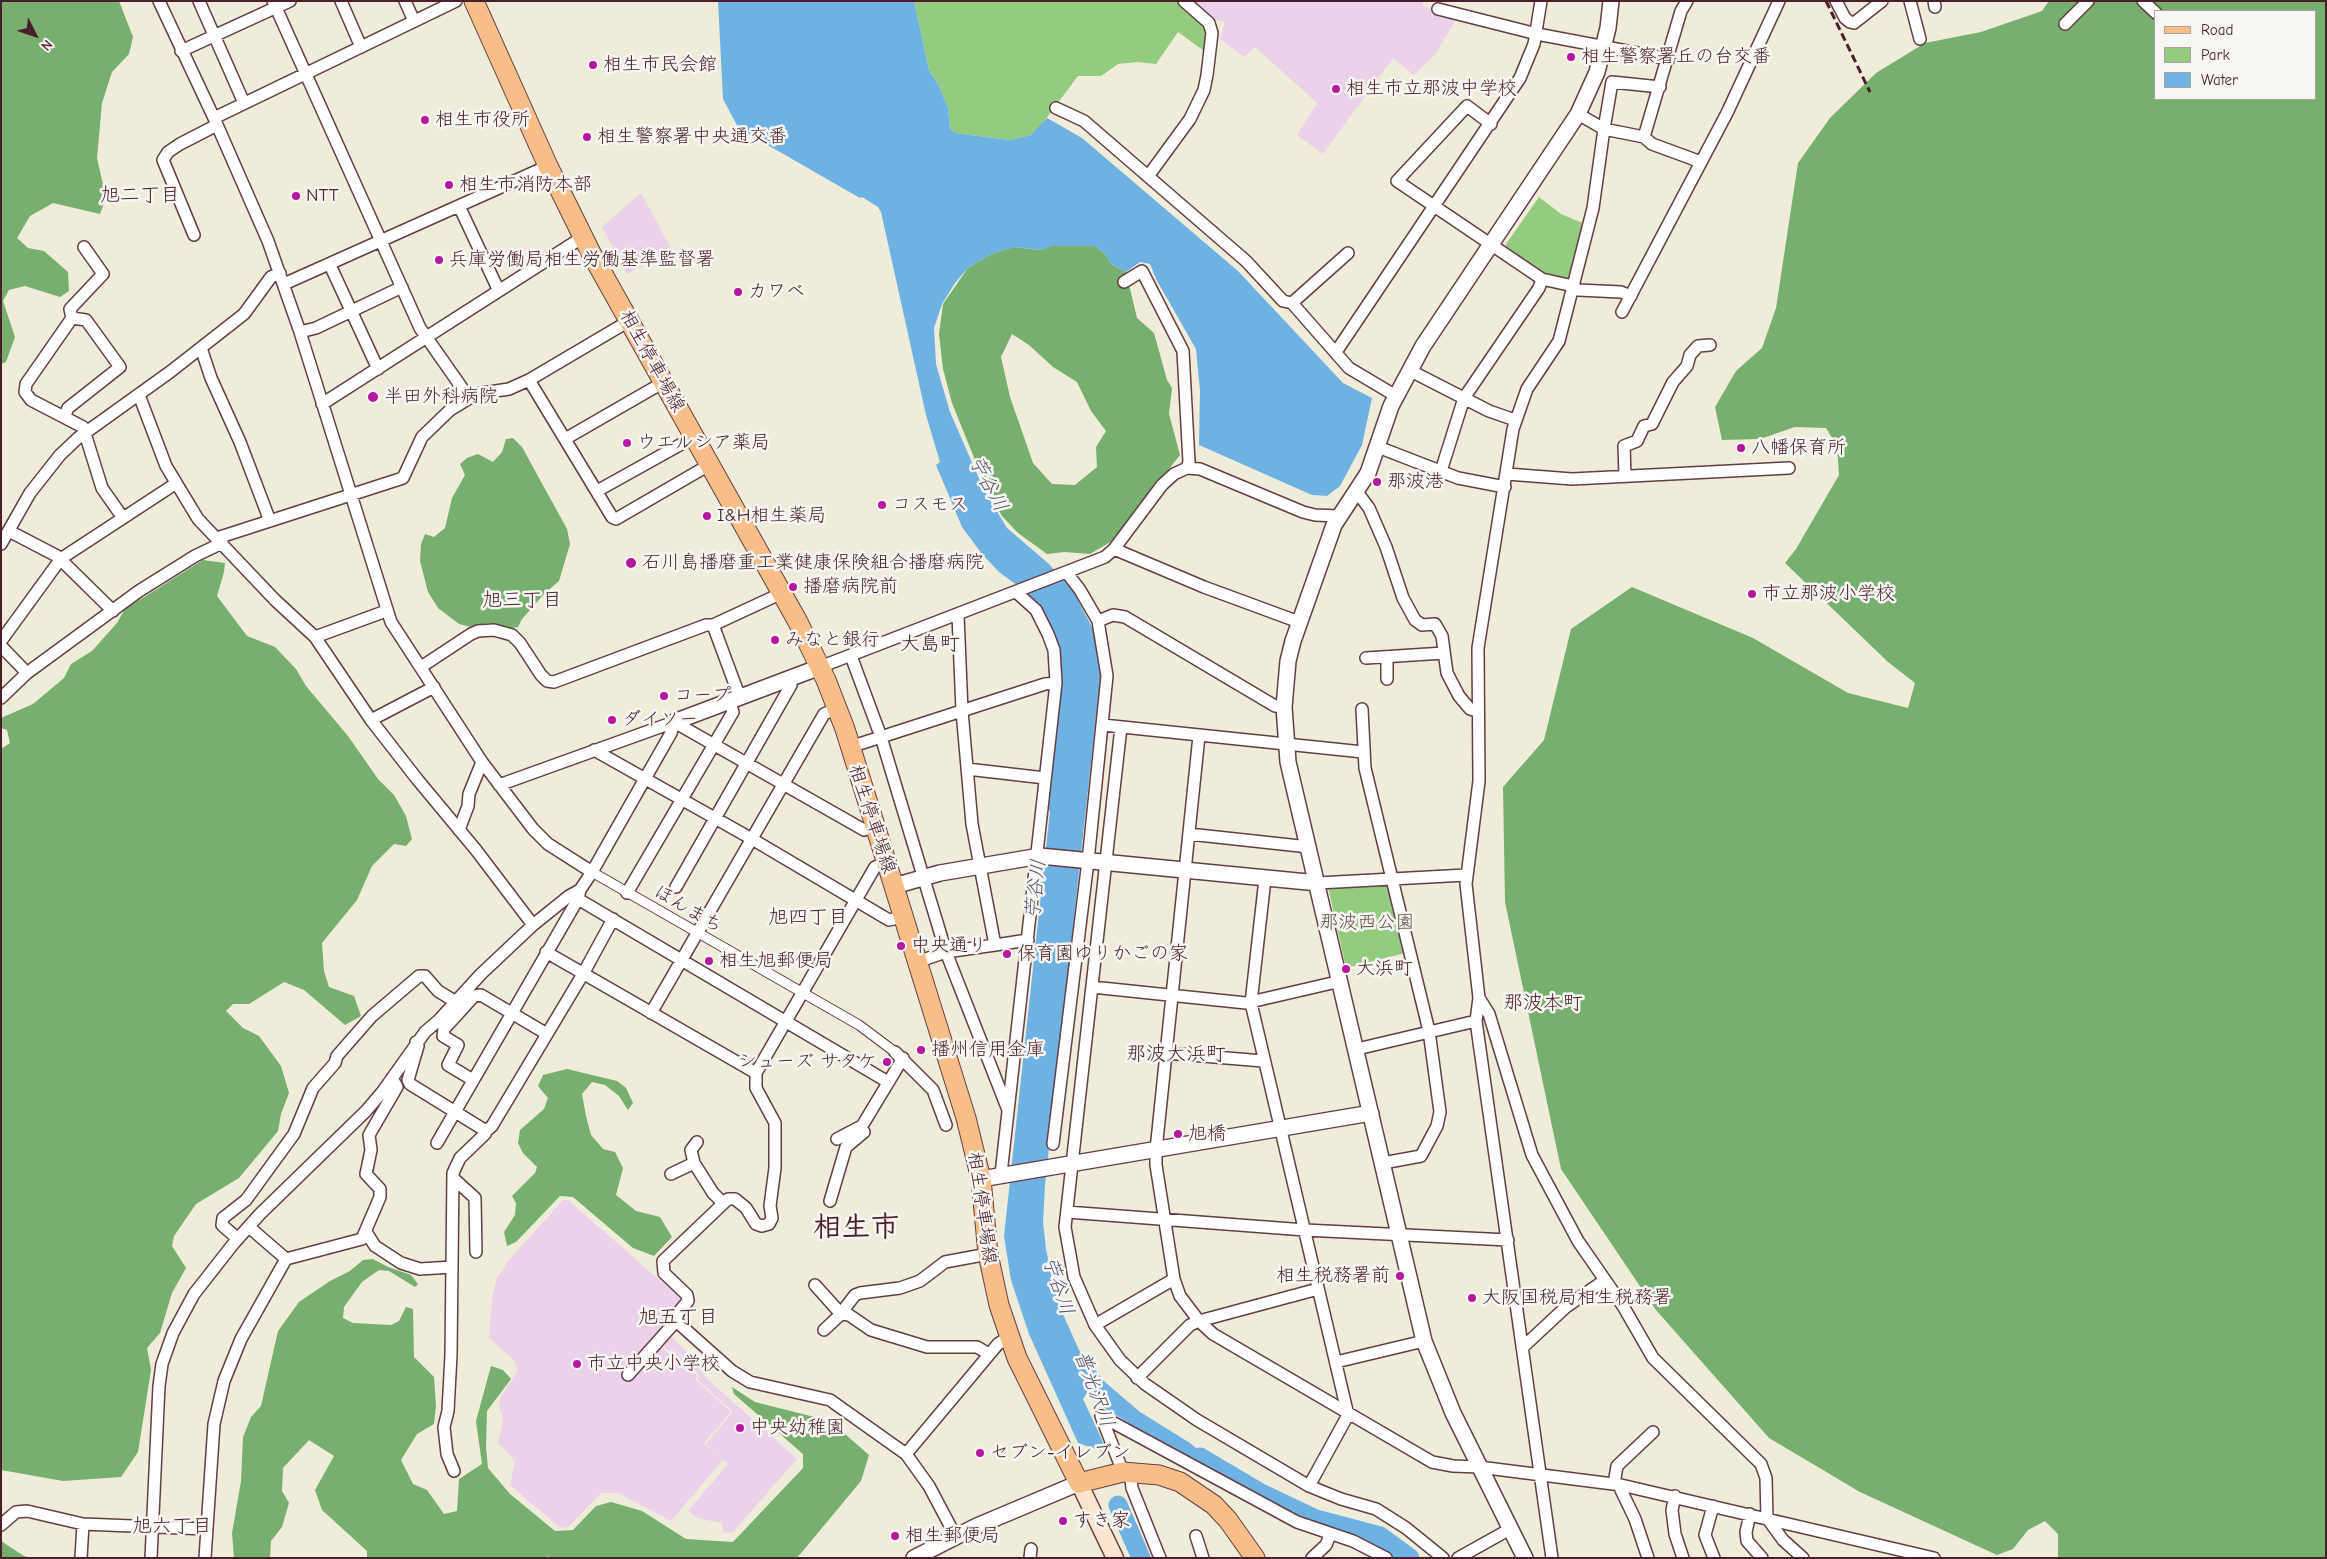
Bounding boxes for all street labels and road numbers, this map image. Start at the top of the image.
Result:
street label: 相生停車場線 [614,306,690,416]
street label: 相生停車場線 [844,761,900,877]
street label: ほんまち [649,880,727,938]
street label: 相生停車場線 [963,1150,1001,1266]

